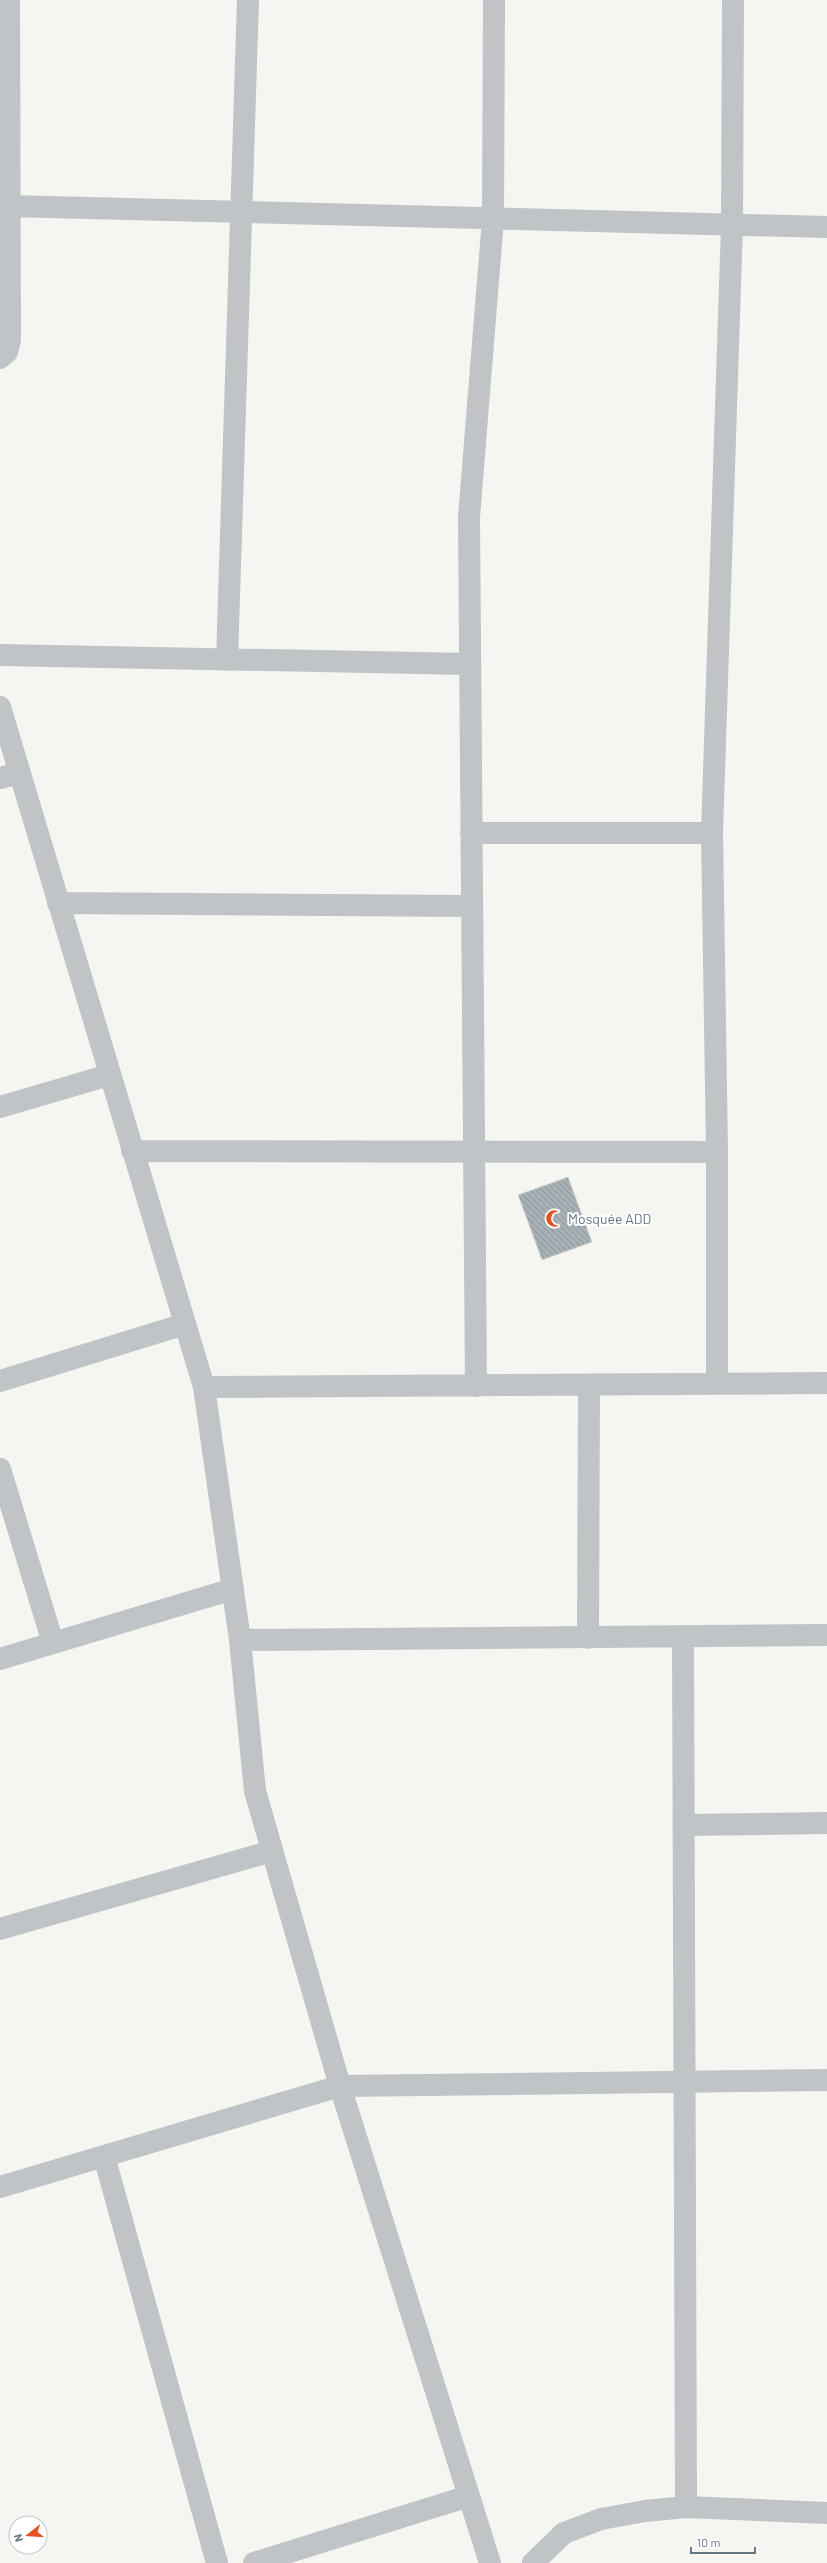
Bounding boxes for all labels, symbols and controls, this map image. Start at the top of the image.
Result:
mosque icon: Mosquée ADD [545,1208,565,1228]
place label: Mosquée ADD [568,1210,651,1227]
north arrow [8,2515,48,2555]
scale bar [691,2529,755,2555]
text: N [11,2533,25,2543]
text: 10 m [697,2535,720,2549]

